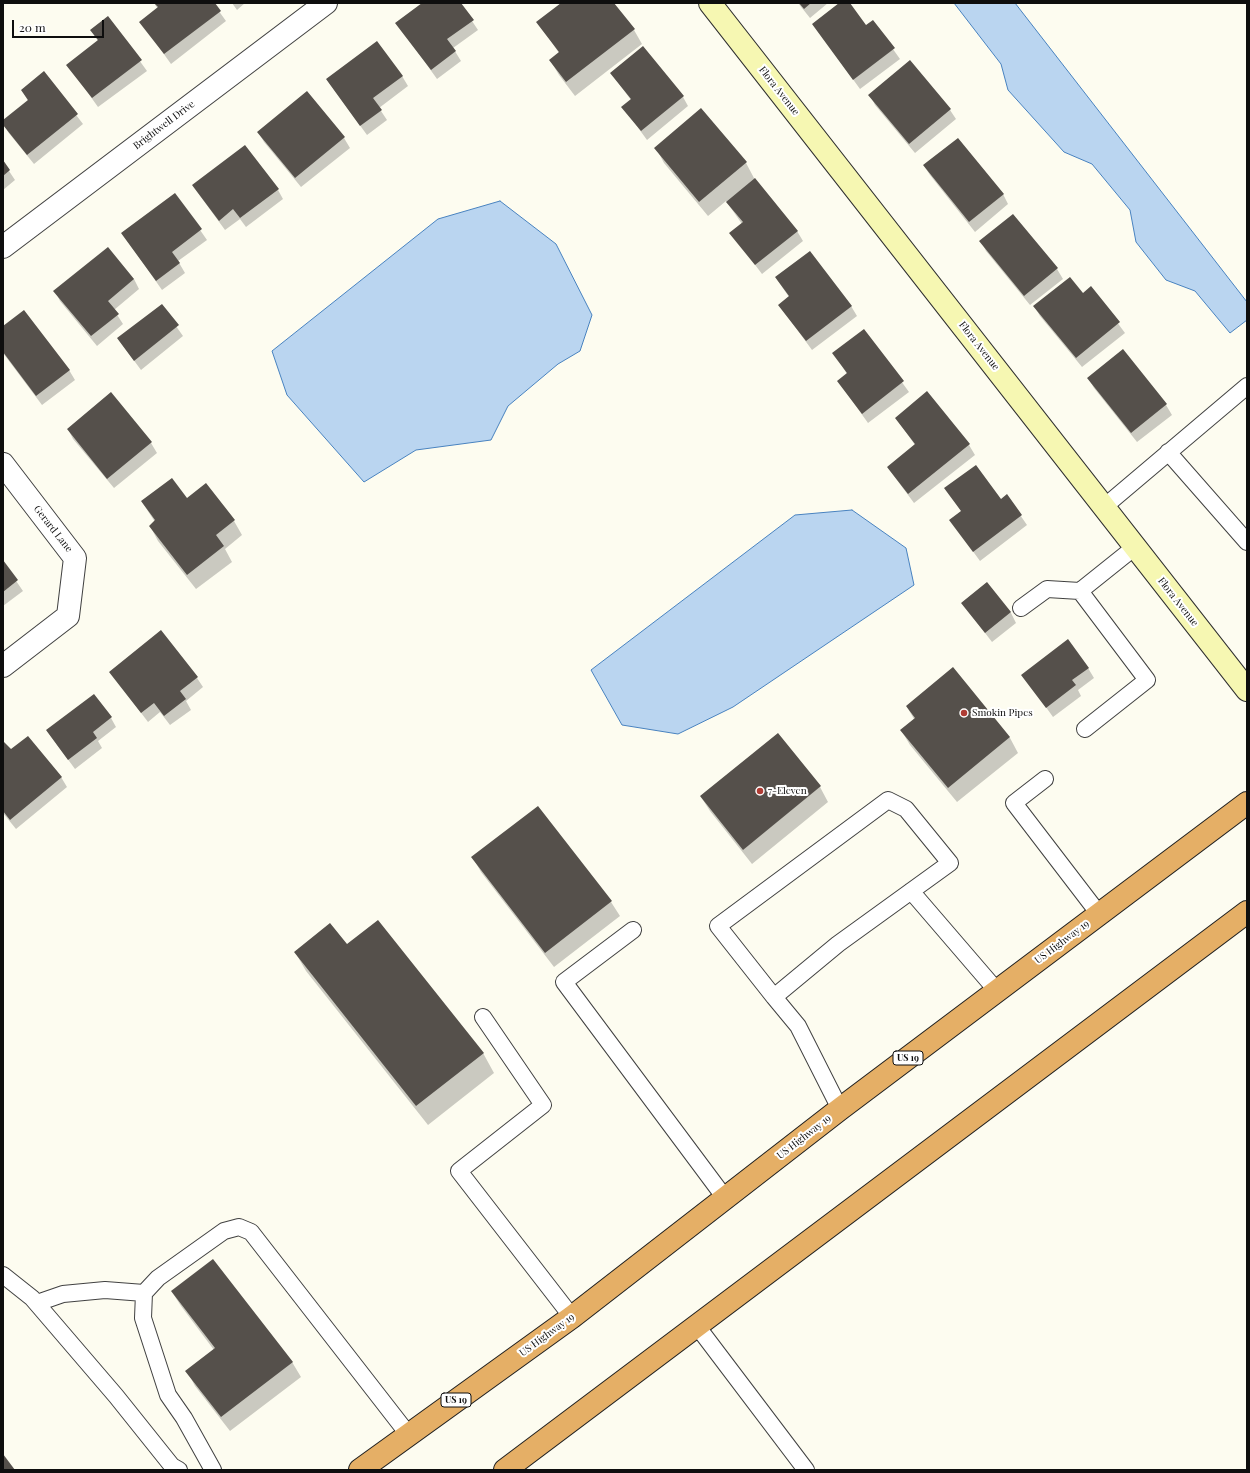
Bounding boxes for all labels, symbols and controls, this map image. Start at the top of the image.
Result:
scale bar [14,12,106,38]
text: 20 m [19,19,46,35]
street label: Flora Avenue [756,64,802,118]
street label: Brightwell Drive [131,98,197,152]
street label: Flora Avenue [956,319,1002,373]
street label: Gerard Lane [31,503,75,555]
street label: Flora Avenue [1155,575,1201,629]
place label: Smokin Pipes [972,707,1033,719]
marker: Smokin Pipes [959,708,969,718]
place label: 7-Eleven [768,785,807,797]
marker: 7-Eleven [755,786,765,796]
street label: US Highway 19 [1032,918,1092,966]
road number: US 19 [893,1051,923,1065]
street label: US Highway 19 [775,1112,833,1162]
street label: US Highway 19 [517,1311,577,1359]
road number: US 19 [441,1393,471,1407]

